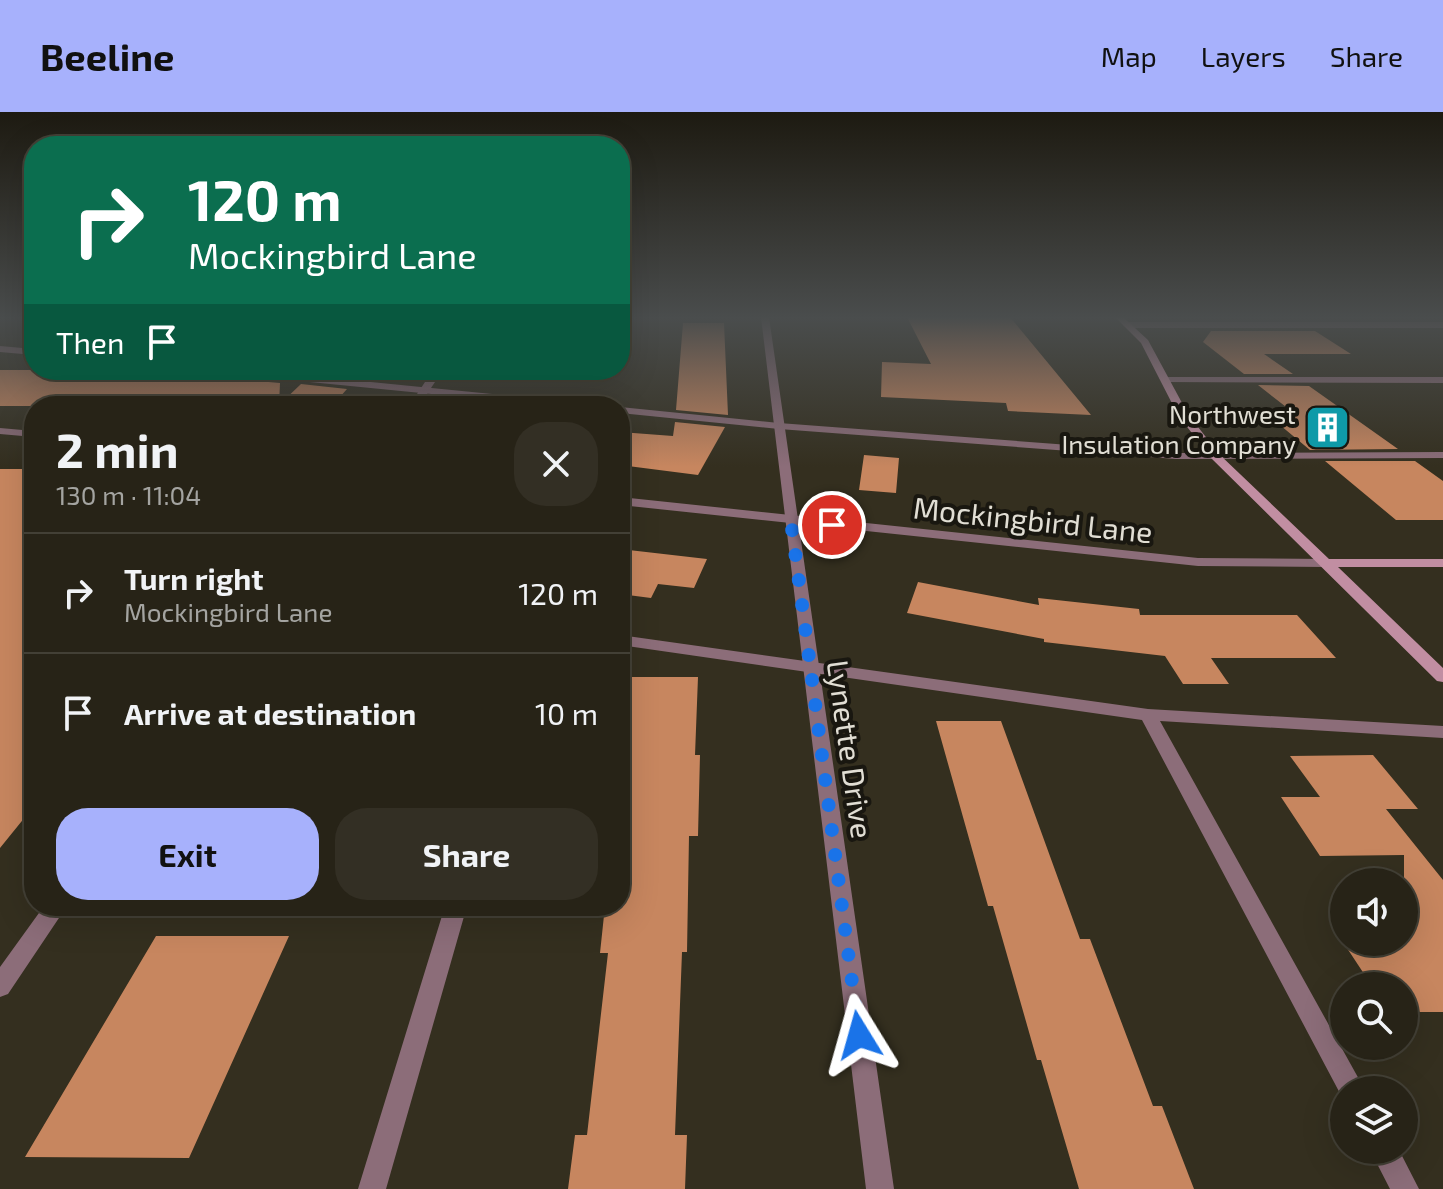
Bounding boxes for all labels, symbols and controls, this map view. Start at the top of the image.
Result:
text: Beeline [40,33,174,79]
text: Map [1101,39,1157,73]
text: Layers [1201,39,1286,73]
text: Share [1330,39,1403,73]
text: 120 m [188,165,342,232]
icon: right [56,168,160,272]
text: Mockingbird Lane [188,233,477,276]
icon: arrive [140,320,184,364]
text: Then [56,324,124,360]
place label: Northwest Insulation Company [1061,398,1296,459]
building icon: Northwest Insulation Company [1303,404,1351,452]
text: 2 min [56,420,179,478]
button: close [514,422,598,506]
text: 130 m · 11:04 [56,479,201,510]
street label: Mockingbird Lane [912,489,1154,549]
pin [798,491,866,559]
icon: arrive [810,503,854,547]
text: Turn right [124,560,264,596]
icon: right [56,571,100,615]
text: 120 m [518,575,598,611]
text: Mockingbird Lane [124,596,332,627]
street label: Lynette Drive [821,658,881,840]
icon: arrive [56,691,100,735]
text: Arrive at destination [124,695,416,731]
text: 10 m [535,695,598,731]
button: Exit [56,808,319,900]
button: Share [335,808,598,900]
map controls [1330,868,1418,1164]
button: sound [1330,868,1418,956]
button: search [1330,972,1418,1060]
position arrow [817,993,901,1077]
button: layers [1330,1076,1418,1164]

